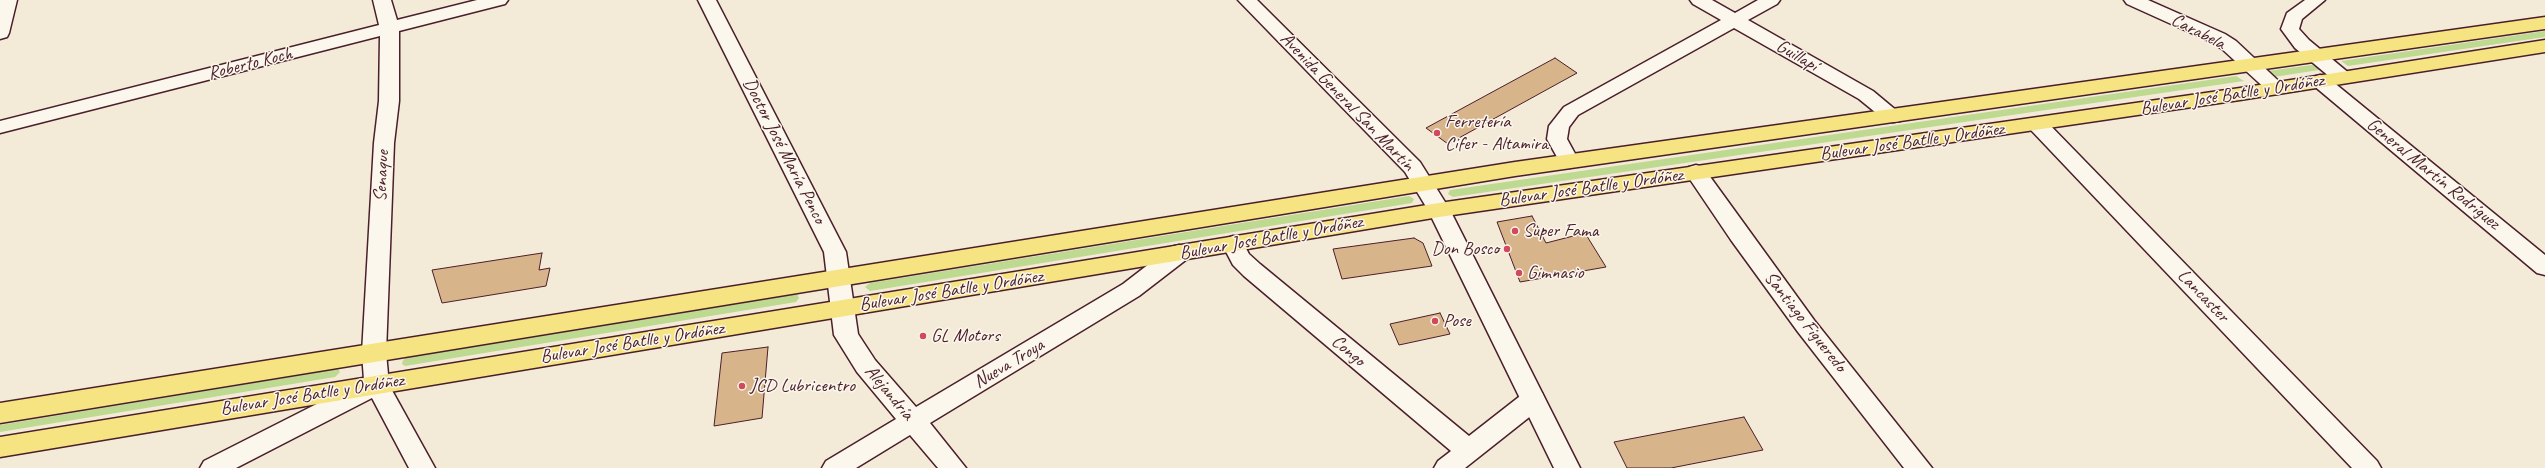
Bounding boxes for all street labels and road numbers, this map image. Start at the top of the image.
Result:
street label: Carabela [2167,9,2229,55]
street label: Avenida General San Martín [1275,28,1419,176]
street label: Guillapí [1772,35,1822,77]
street label: Roberto Koch [205,43,295,85]
street label: Bulevar José Batlle y Ordóñez [2139,69,2325,121]
street label: Doctor José María Penco [737,74,831,228]
street label: General Martín Rodríguez [2362,113,2504,235]
street label: Bulevar José Batlle y Ordóñez [1819,118,2005,166]
street label: Senaque [369,150,395,202]
street label: Bulevar José Batlle y Ordóñez [1498,164,1684,212]
street label: Bulevar José Batlle y Ordóñez [1178,211,1364,265]
street label: Bulevar José Batlle y Ordóñez [858,265,1044,317]
street label: Lancaster [2172,265,2234,327]
street label: Santiago Figueredo [1759,267,1851,377]
street label: Bulevar José Batlle y Ordóñez [539,317,725,369]
street label: Congo [1326,330,1370,372]
street label: Nueva Troya [970,334,1048,394]
street label: Alejandría [859,361,919,425]
street label: Bulevar José Batlle y Ordóñez [219,369,405,421]

